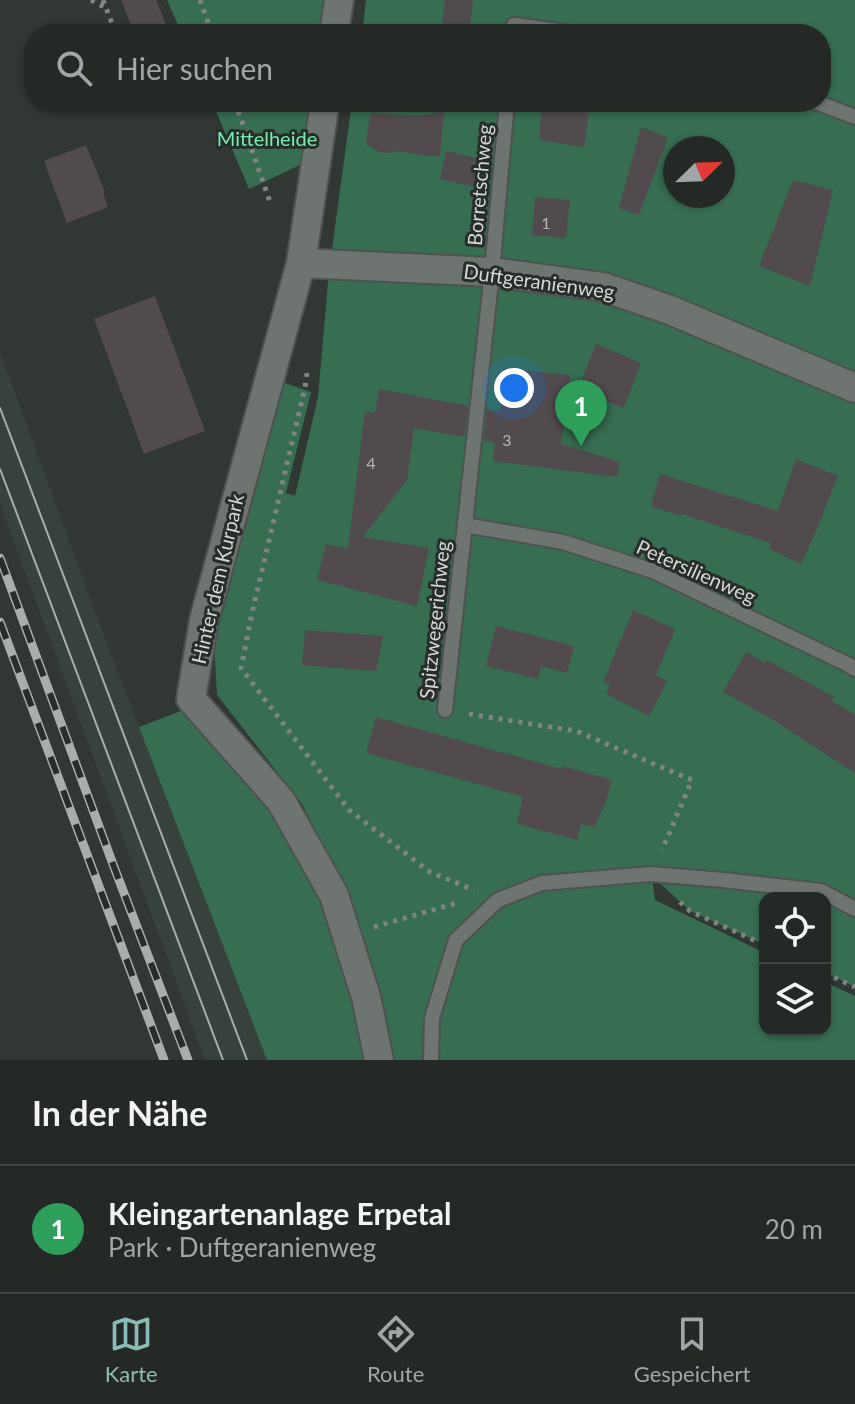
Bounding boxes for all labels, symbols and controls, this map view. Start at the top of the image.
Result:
search box [24,24,831,112]
icon: search [52,46,96,90]
text: Hier suchen [116,50,273,86]
street label: Borretschweg [462,123,496,247]
park label: Mittelheide [217,126,317,150]
north arrow [663,136,735,208]
house number: 1 [541,213,551,232]
street label: Duftgeranienweg [462,259,616,303]
your location [494,368,534,408]
pin: 1 [555,380,607,446]
house number: 3 [502,430,512,449]
house number: 4 [366,453,376,472]
street label: Hinter dem Kurpark [186,491,248,666]
street label: Petersilienweg [633,534,760,608]
street label: Spitzwegerichweg [414,540,454,700]
map controls [759,892,831,1036]
button: locate [759,892,831,964]
button: layers [759,964,831,1036]
text: In der Nähe [32,1092,207,1133]
text: Kleingartenanlage Erpetal [108,1195,451,1231]
text: 1 [50,1213,66,1245]
text: 20 m [765,1213,823,1245]
text: Park · Duftgeranienweg [108,1231,376,1263]
tab: Karte [105,1312,158,1387]
tab: Route [367,1312,424,1387]
tab: Gespeichert [634,1312,750,1387]

